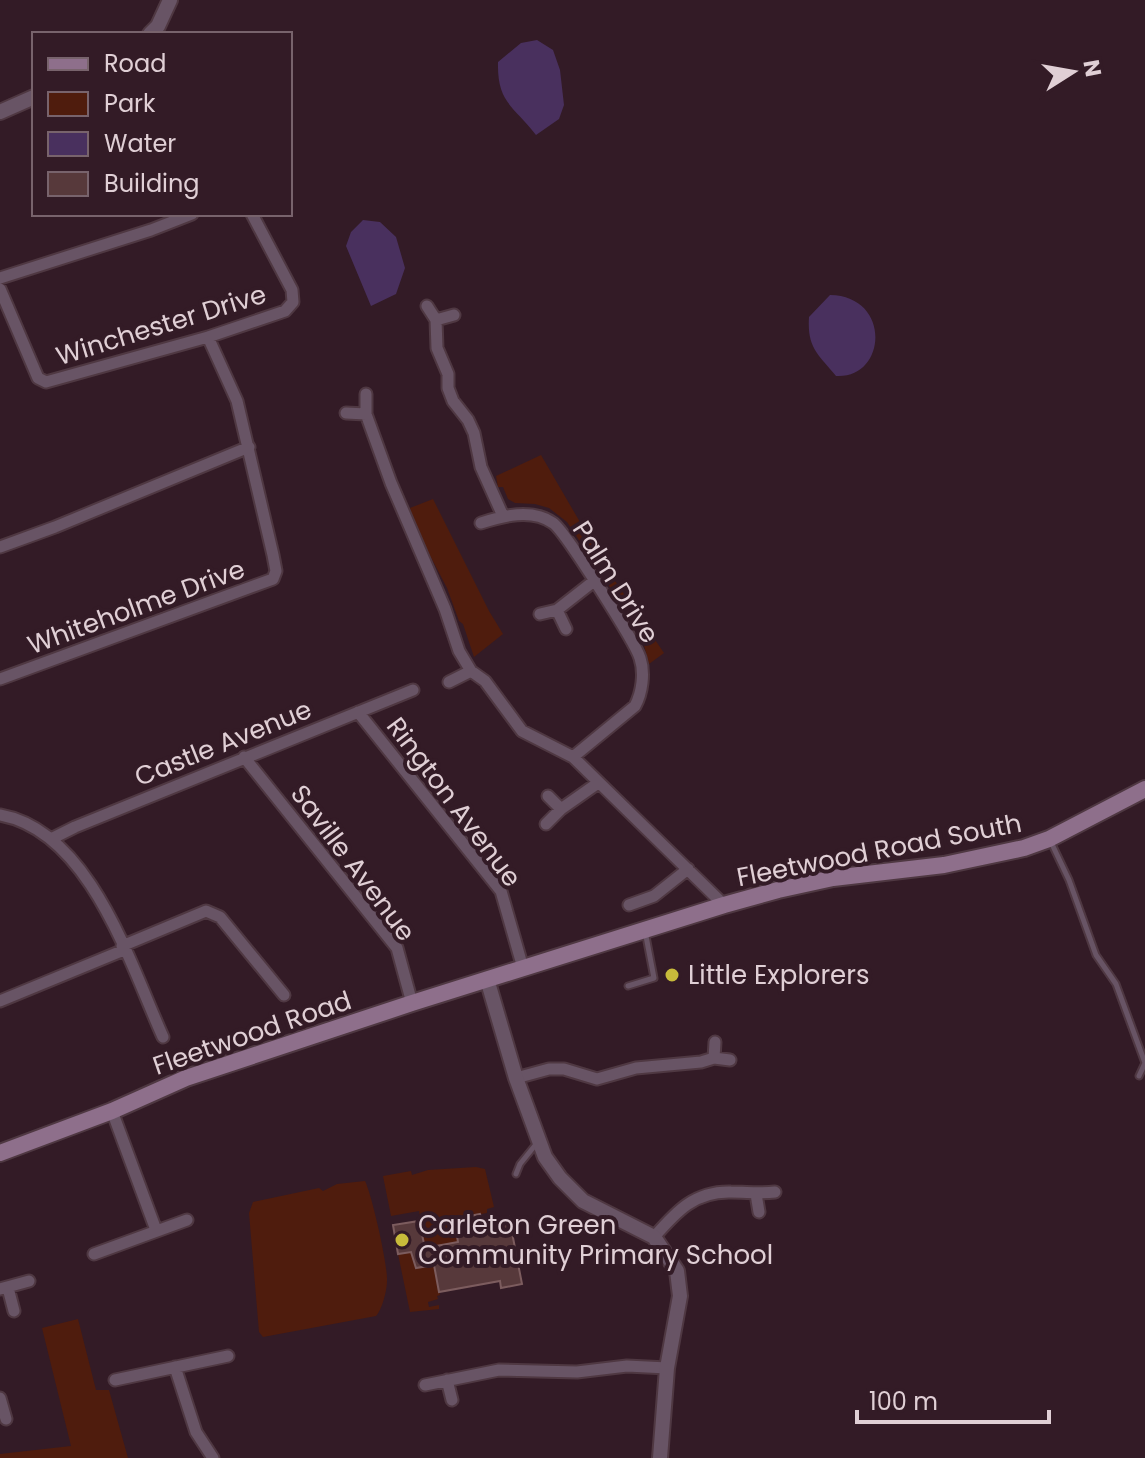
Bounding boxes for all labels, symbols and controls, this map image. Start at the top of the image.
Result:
legend [32,32,292,216]
north arrow [1033,32,1113,112]
text: Road [104,47,166,80]
text: N [1075,57,1109,79]
text: Park [104,87,156,120]
text: Water [104,127,176,160]
text: Building [104,167,200,200]
street label: Winchester Drive [52,276,270,374]
street label: Palm Drive [564,514,668,650]
street label: Whiteholme Drive [22,551,250,663]
street label: Castle Avenue [129,691,317,795]
street label: Rington Avenue [378,710,530,894]
street label: Saville Avenue [282,777,424,949]
street label: Fleetwood Road South [733,805,1025,895]
place label: Little Explorers [688,957,870,993]
marker: Little Explorers [663,966,681,984]
street label: Fleetwood Road [148,982,356,1084]
place label: Carleton Green Community Primary School [418,1207,773,1273]
marker: Carleton Green Community Primary School [393,1231,411,1249]
scale bar [857,1374,1049,1424]
text: 100 m [869,1385,938,1418]

